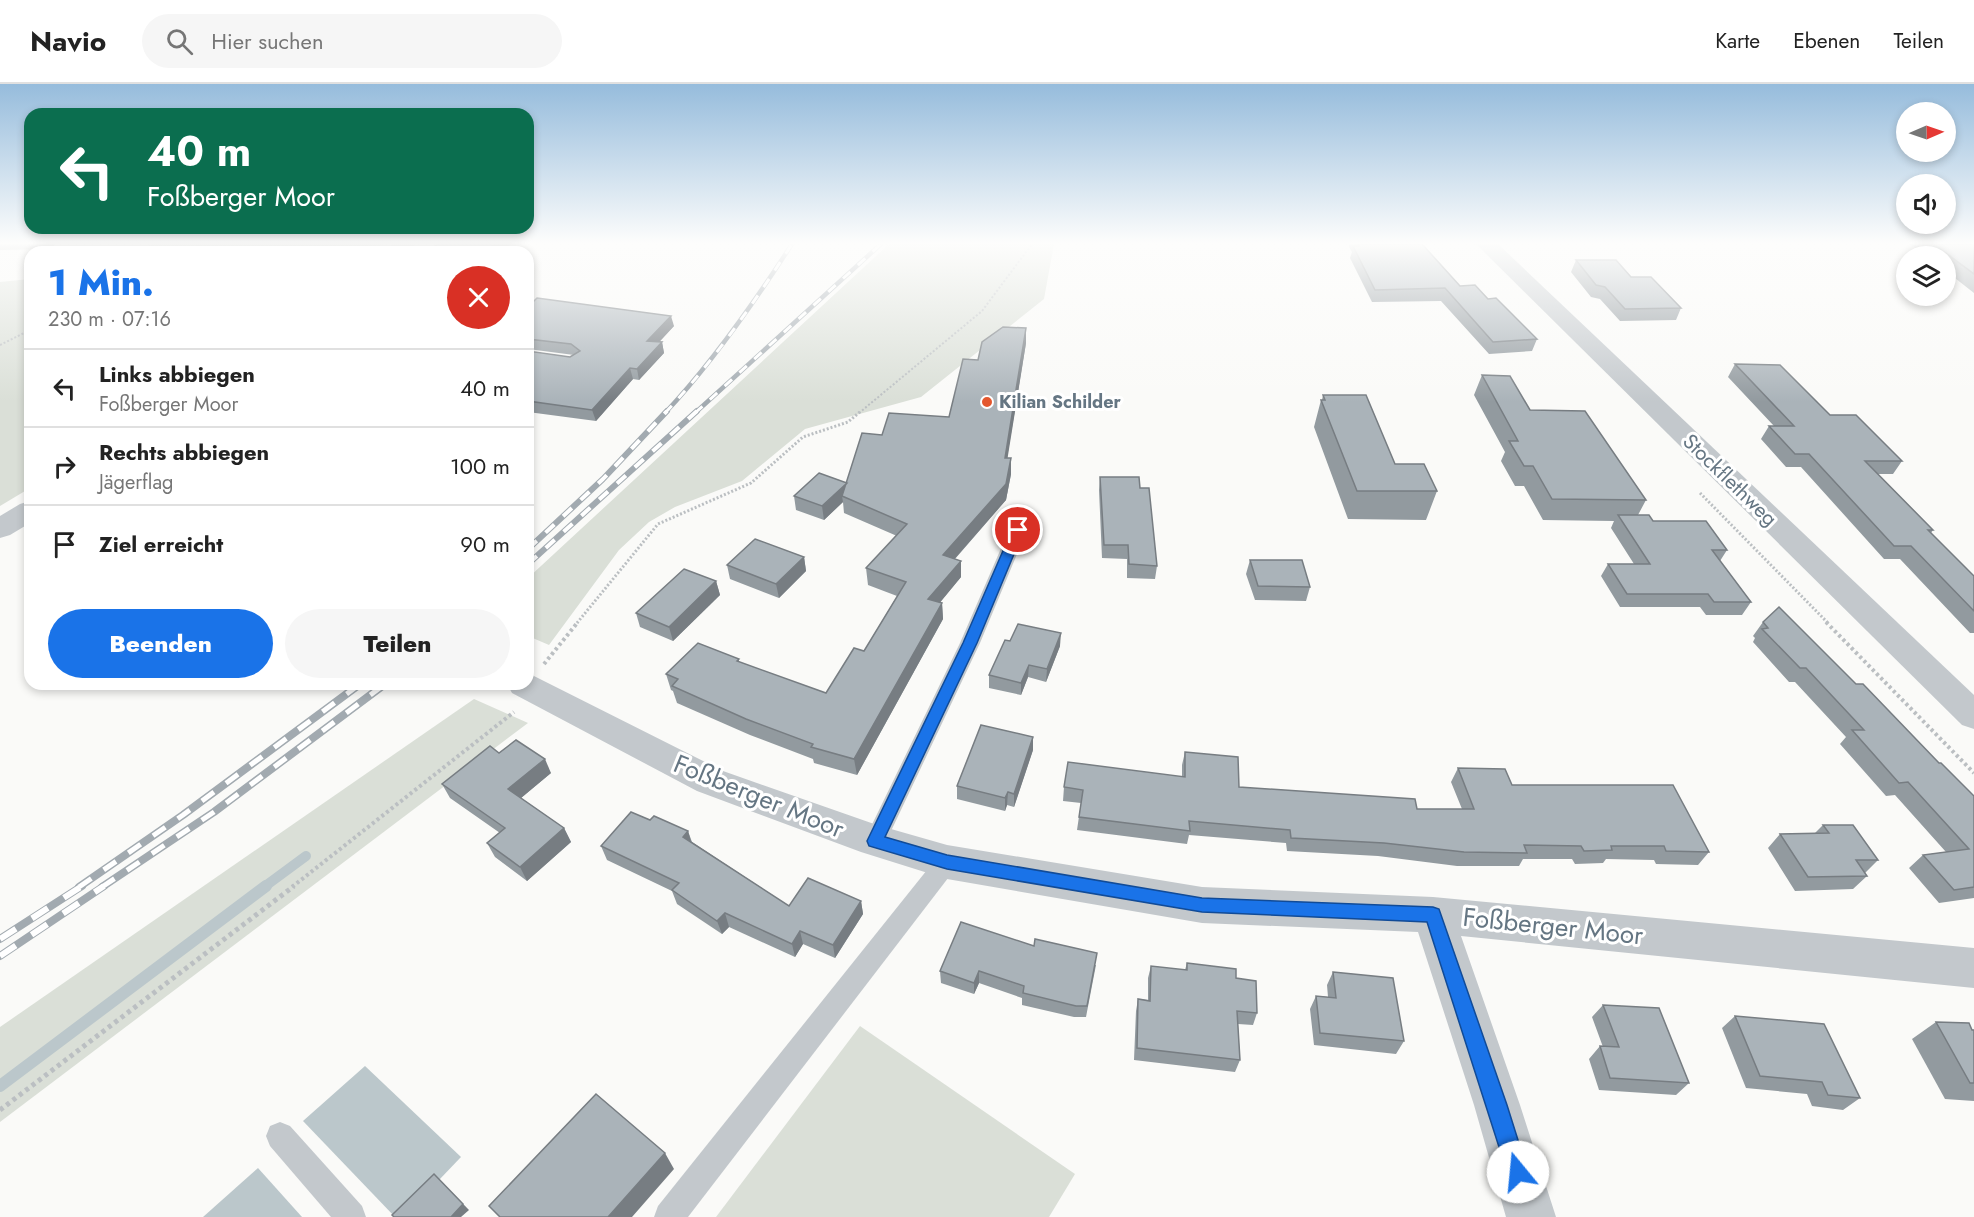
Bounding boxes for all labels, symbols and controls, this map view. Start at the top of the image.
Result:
search box [142,14,562,68]
text: Navio [30,21,106,62]
icon: search [163,25,196,58]
text: Hier suchen [211,25,324,57]
text: Karte [1715,26,1760,56]
text: Ebenen [1793,26,1860,56]
text: Teilen [1893,26,1944,56]
north arrow [1896,102,1956,162]
map controls [1896,102,1956,306]
text: 40 m [147,121,251,182]
icon: left [48,132,126,210]
button: sound [1896,174,1956,234]
text: Foßberger Moor [147,177,335,216]
button: layers [1896,246,1956,306]
text: 1 Min. [48,256,154,308]
button: close [447,266,510,329]
text: 230 m · 07:16 [48,305,171,334]
text: Links abbiegen [99,358,255,390]
icon: left [48,372,81,405]
text: 40 m [460,372,510,404]
place label: Kilian Schilder [999,389,1121,415]
text: Foßberger Moor [99,390,238,419]
marker: Kilian Schilder [980,395,994,409]
street label: Stockflethweg [1676,427,1784,533]
text: Rechts abbiegen [99,436,269,468]
icon: right [48,450,81,483]
text: 100 m [450,450,510,482]
text: Jägerflag [99,468,173,497]
pin [992,504,1043,555]
icon: arrive [1001,513,1034,546]
icon: arrive [48,528,81,561]
text: Ziel erreicht [99,528,223,560]
text: 90 m [460,528,510,560]
button: Beenden [48,609,273,678]
button: Teilen [285,609,510,678]
street label: Foßberger Moor [668,744,850,848]
street label: Foßberger Moor [1461,898,1645,954]
position arrow [1486,1140,1550,1204]

